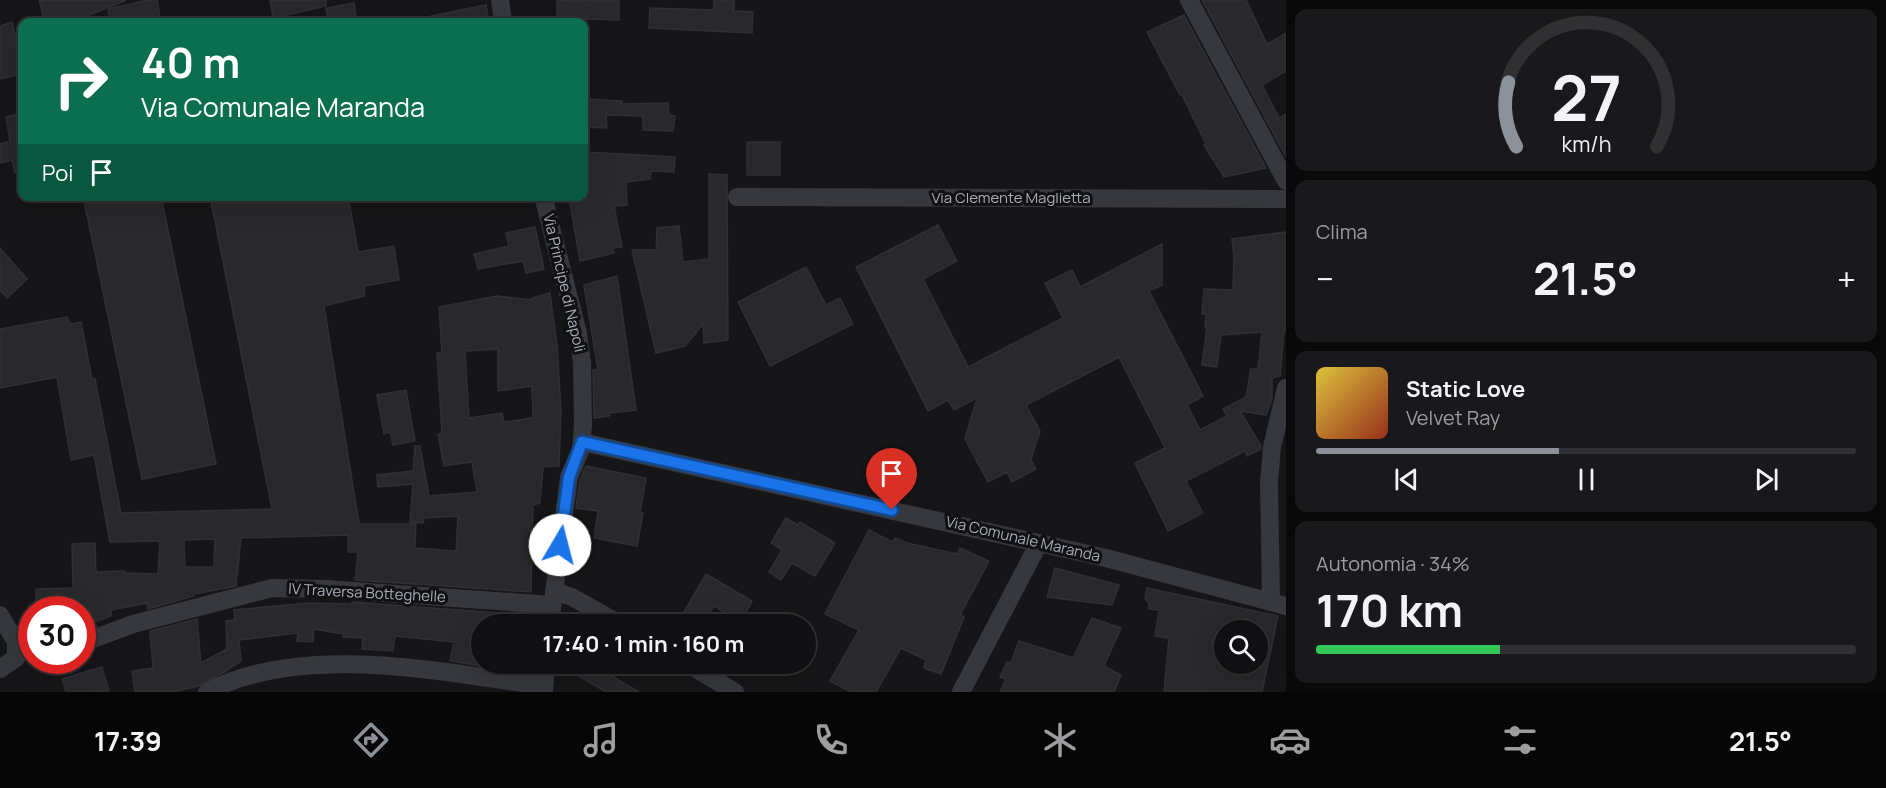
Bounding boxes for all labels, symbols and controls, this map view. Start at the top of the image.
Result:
text: 40 m [141,33,240,91]
icon: right [42,42,120,120]
text: 27 [1551,54,1621,140]
text: Via Comunale Maranda [141,88,425,125]
text: km/h [1561,129,1611,158]
icon: arrive [85,156,118,189]
text: Poi [42,158,73,188]
street label: Via Clemente Maglietta [931,187,1091,208]
street label: Via Principe di Napoli [538,212,591,354]
text: Clima [1316,218,1368,245]
text: 21.5° [1533,247,1638,309]
text: − [1316,256,1334,301]
text: + [1837,256,1856,301]
text: Static Love [1406,374,1525,404]
text: Velvet Ray [1406,404,1500,431]
pin [866,448,917,510]
icon: arrive [875,457,908,490]
icon: previous [1390,463,1423,496]
icon: pause [1570,463,1603,496]
icon: next [1750,463,1783,496]
street label: Via Comunale Maranda [944,511,1102,566]
position arrow [528,513,592,577]
text: Autonomia · 34% [1316,550,1470,577]
street label: IV Traversa Botteghelle [288,578,446,607]
text: 170 km [1316,579,1463,641]
speed limit sign: 30 [18,596,96,674]
map controls [1214,620,1268,674]
button: search [1214,620,1268,674]
text: 17:40 · 1 min · 160 m [543,629,744,659]
icon: directions [350,719,392,761]
icon: music [580,719,622,761]
icon: phone [810,719,852,761]
icon: climate [1039,719,1081,761]
icon: car [1269,719,1311,761]
icon: filters [1499,719,1541,761]
text: 17:39 [94,722,162,759]
text: 21.5° [1729,722,1792,759]

